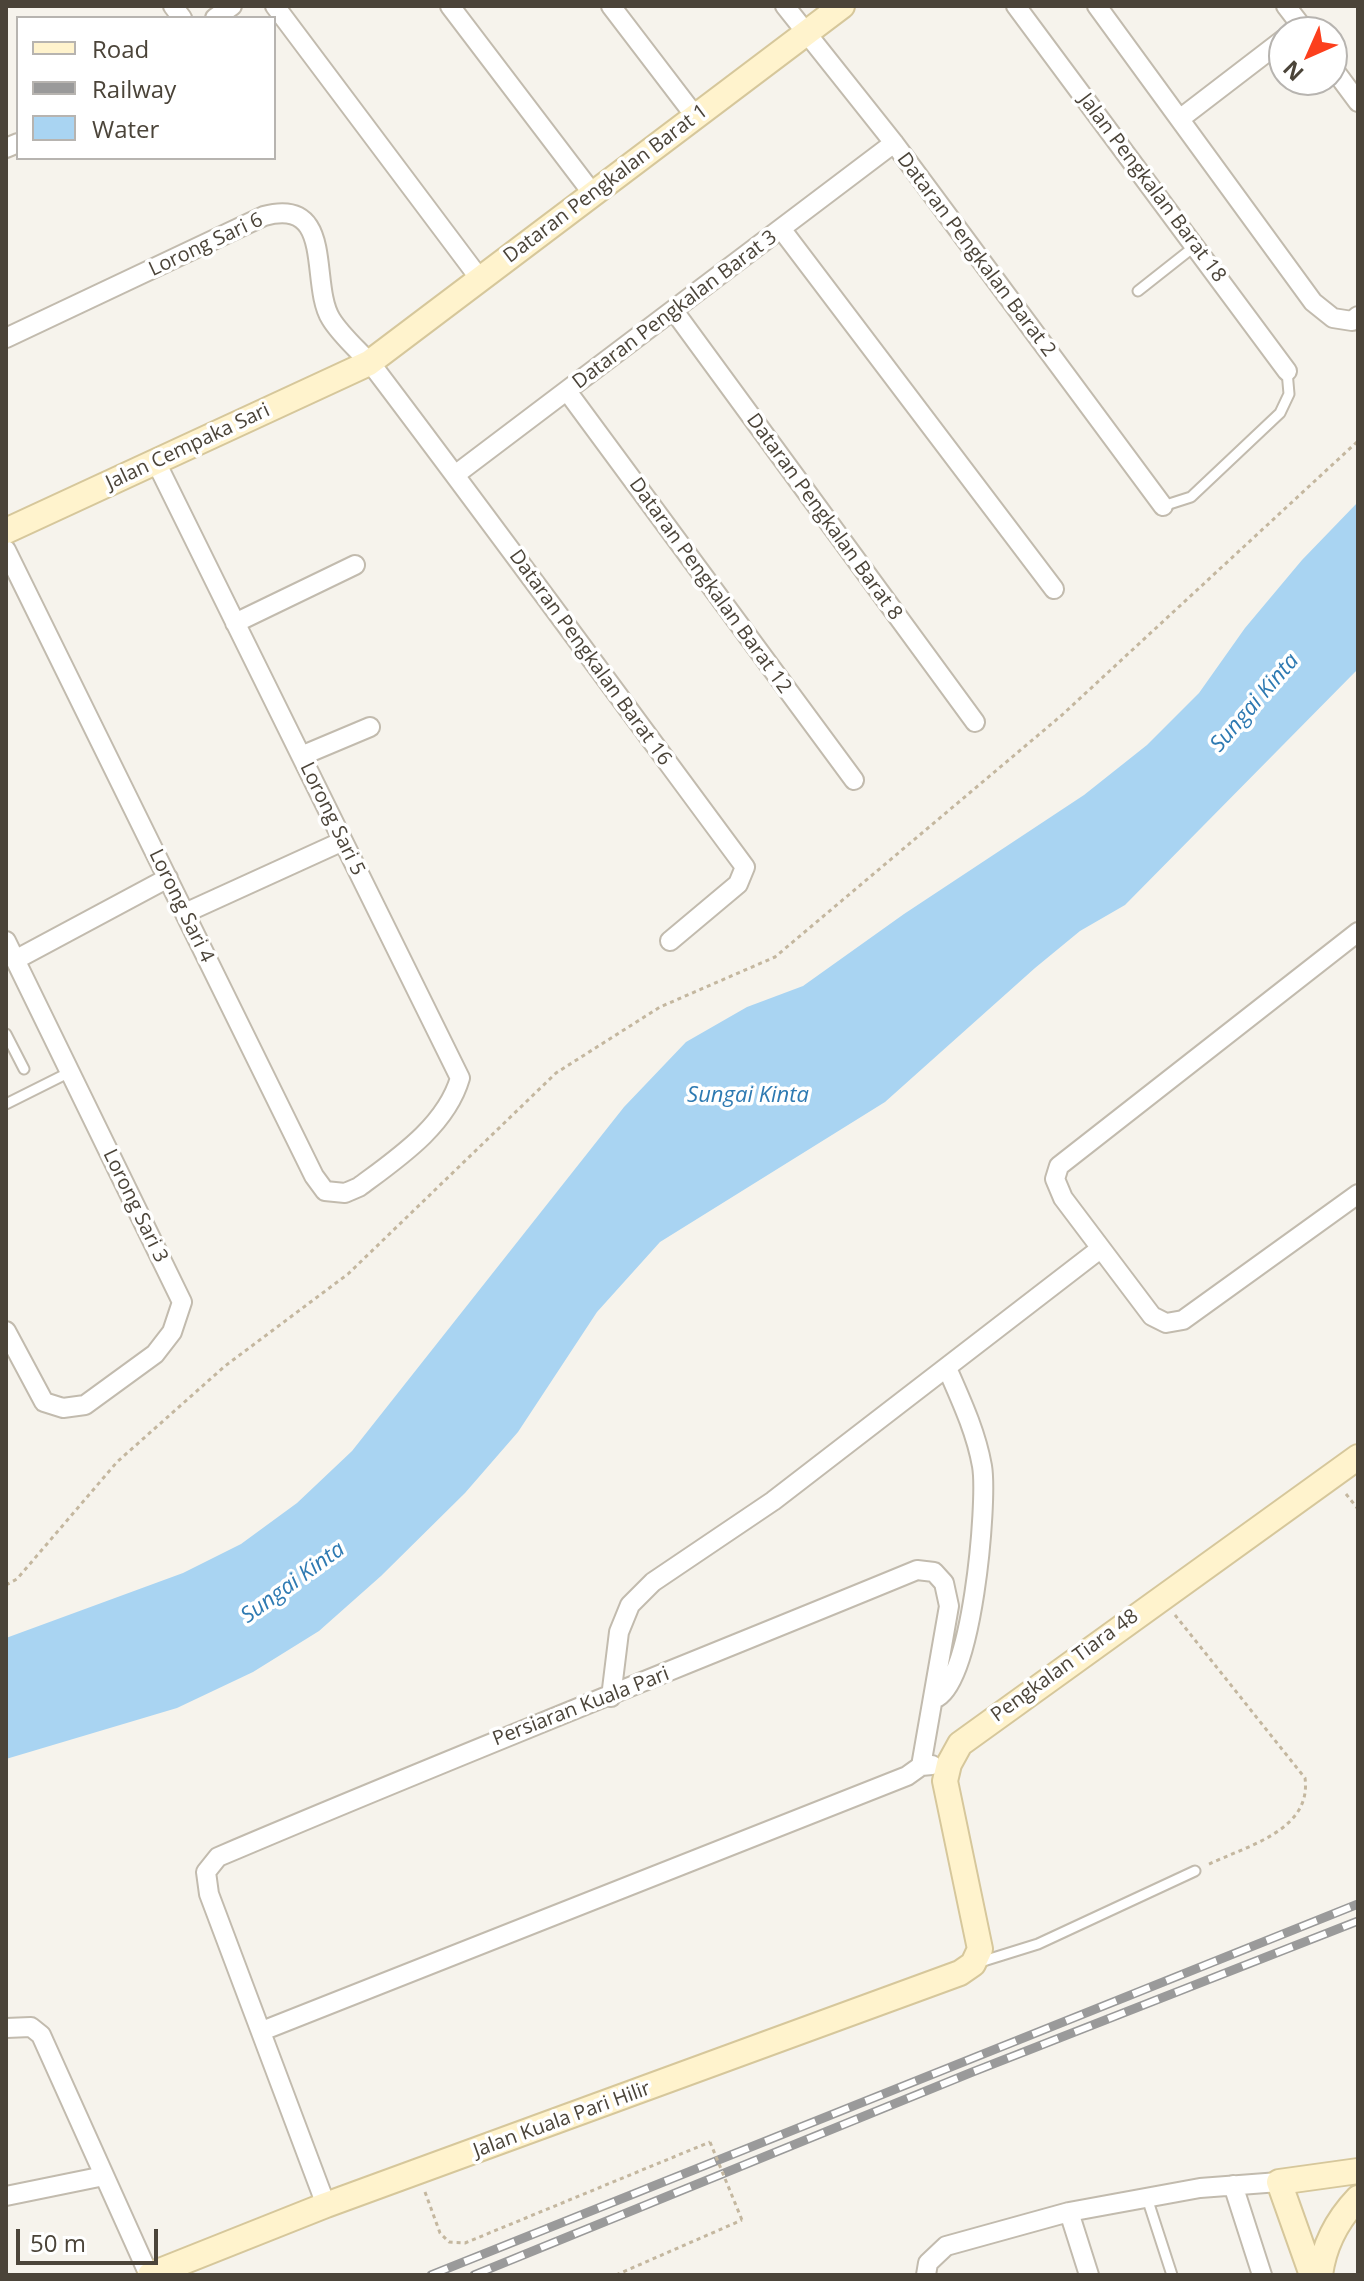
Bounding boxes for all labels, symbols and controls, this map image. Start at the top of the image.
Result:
legend [16,16,276,160]
north arrow [1268,16,1348,96]
text: Road [92,32,149,65]
text: N [1276,55,1309,88]
text: Railway [92,72,176,105]
street label: Jalan Pengkalan Barat 18 [1073,89,1231,287]
street label: Dataran Pengkalan Barat 1 [499,99,713,269]
text: Water [92,112,159,145]
street label: Dataran Pengkalan Barat 2 [891,148,1061,362]
street label: Lorong Sari 6 [145,208,267,282]
street label: Dataran Pengkalan Barat 3 [568,225,782,395]
street label: Jalan Cempaka Sari [102,399,274,495]
street label: Dataran Pengkalan Barat 8 [741,409,907,625]
street label: Dataran Pengkalan Barat 12 [624,473,796,699]
street label: Dataran Pengkalan Barat 16 [504,545,676,771]
water label: Sungai Kinta [1205,648,1305,758]
street label: Lorong Sari 5 [294,758,370,880]
street label: Lorong Sari 4 [143,845,219,967]
water label: Sungai Kinta [687,1083,809,1109]
street label: Lorong Sari 3 [97,1145,173,1267]
water label: Sungai Kinta [236,1537,350,1629]
street label: Pengkalan Tiara 48 [987,1605,1143,1727]
street label: Persiaran Kuala Pari [489,1662,673,1752]
street label: Jalan Kuala Pari Hilir [470,2077,654,2163]
scale bar [20,2213,162,2263]
text: 50 m [30,2226,86,2259]

